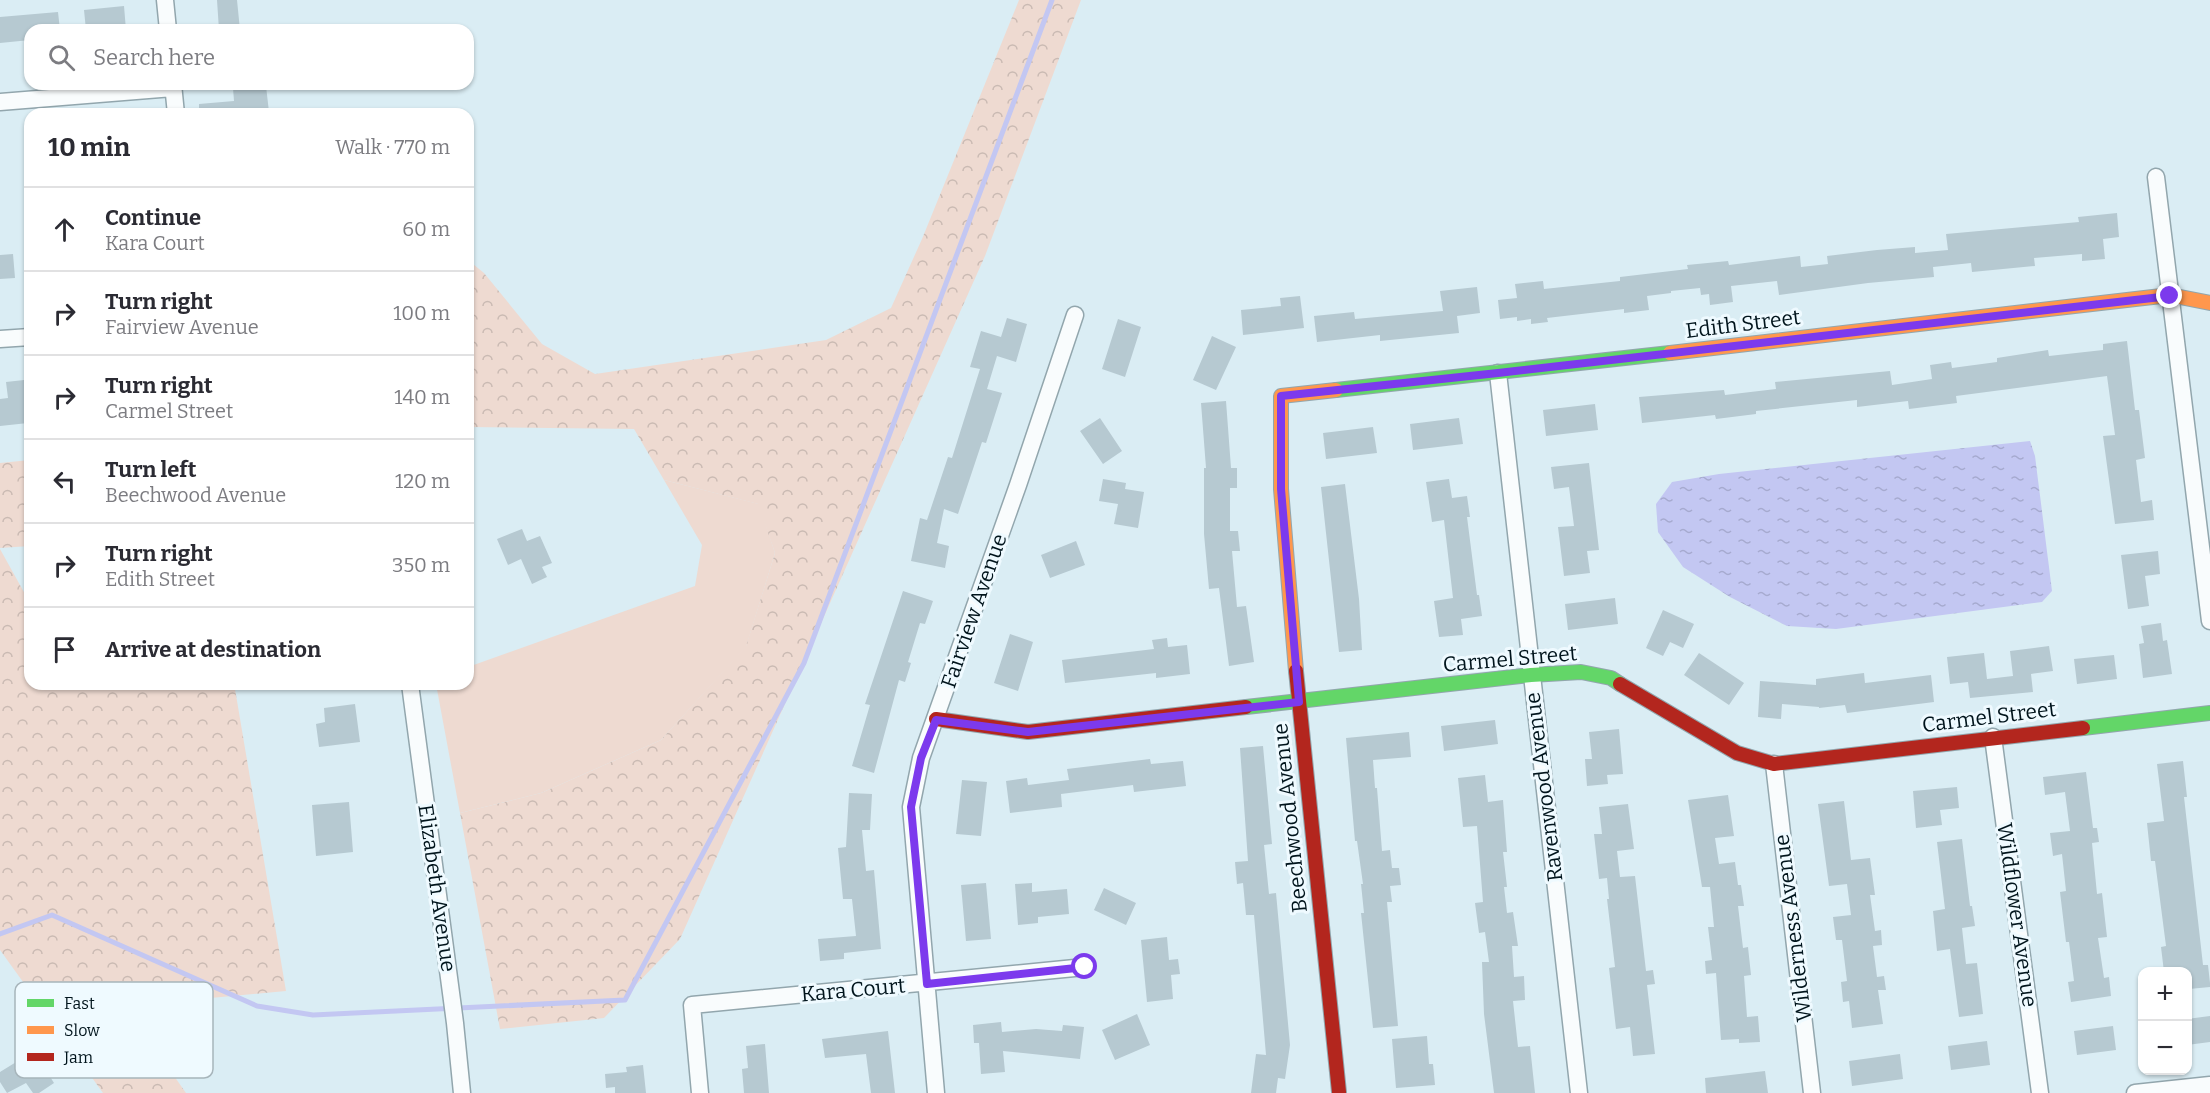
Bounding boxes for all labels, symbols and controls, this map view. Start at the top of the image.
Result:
search box [24,24,474,90]
icon: search [45,41,78,74]
text: Search here [93,44,215,71]
text: 10 min [48,132,130,163]
text: Walk · 770 m [335,135,450,159]
text: Continue [105,204,201,231]
icon: ahead [48,213,81,246]
text: 60 m [402,217,450,241]
text: Kara Court [105,231,205,255]
route end [2156,282,2182,308]
text: Turn right [105,288,213,315]
icon: right [48,297,81,330]
text: 100 m [393,301,450,325]
street label: Edith Street [1684,304,1802,344]
text: Fairview Avenue [105,315,259,339]
text: Turn right [105,372,213,399]
icon: right [48,381,81,414]
text: 140 m [394,385,450,409]
text: Carmel Street [105,399,233,423]
text: Turn left [105,456,197,483]
icon: left [48,465,81,498]
text: 120 m [395,469,450,493]
text: Beechwood Avenue [105,483,286,507]
street label: Fairview Avenue [935,530,1013,692]
text: Turn right [105,540,213,567]
icon: right [48,549,81,582]
text: 350 m [392,553,450,577]
text: Edith Street [105,567,215,591]
icon: arrive [48,633,81,666]
text: Arrive at destination [105,636,321,663]
street label: Carmel Street [1442,640,1579,678]
street label: Ravenwood Avenue [1519,691,1569,883]
street label: Carmel Street [1921,696,2058,738]
street label: Beechwood Avenue [1267,722,1313,914]
street label: Elizabeth Avenue [412,802,462,974]
street label: Wildflower Avenue [1991,821,2043,1009]
street label: Wilderness Avenue [1769,833,1817,1023]
route start [1071,953,1097,979]
map controls [2138,967,2192,1075]
button: + [2138,967,2192,1021]
street label: Kara Court [800,972,907,1008]
legend [15,982,213,1078]
text: Fast [64,994,95,1013]
text: Slow [64,1021,100,1040]
button: − [2138,1021,2192,1075]
text: Jam [63,1048,93,1067]

